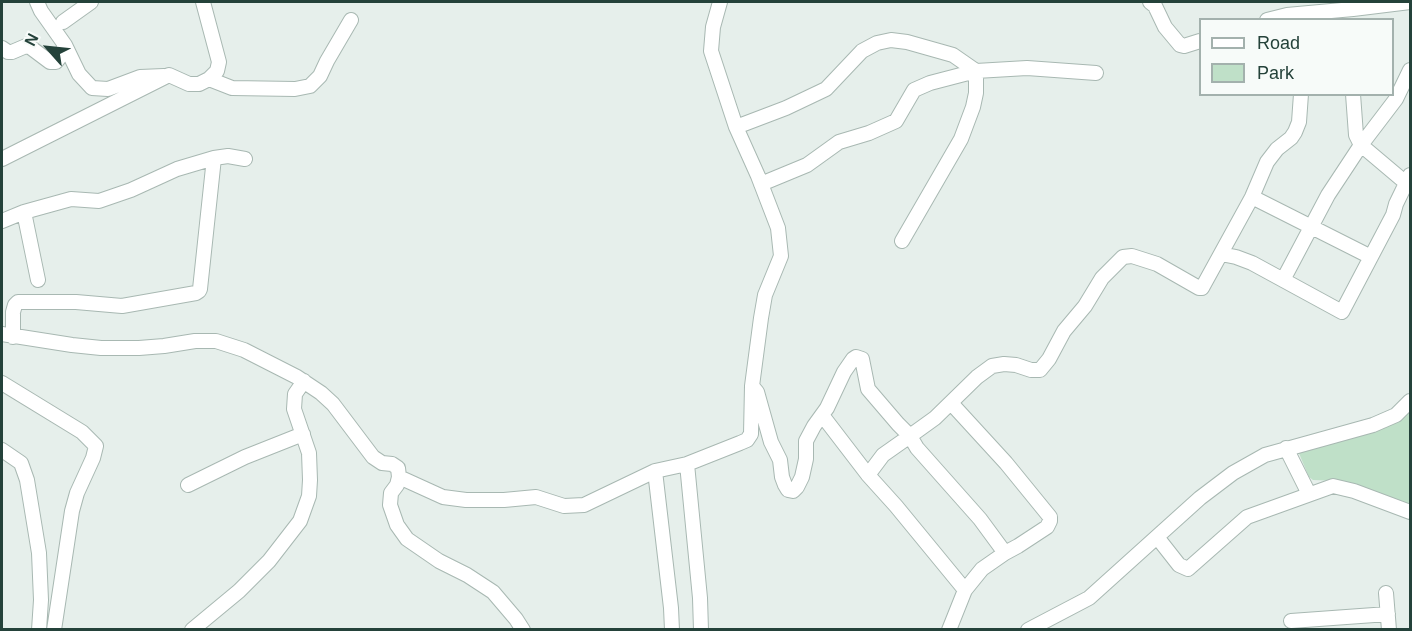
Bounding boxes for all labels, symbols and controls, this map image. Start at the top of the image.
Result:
north arrow [18,18,78,78]
legend [1199,18,1394,96]
text: N [21,31,42,49]
text: Road [1257,33,1300,53]
text: Park [1257,63,1294,83]

